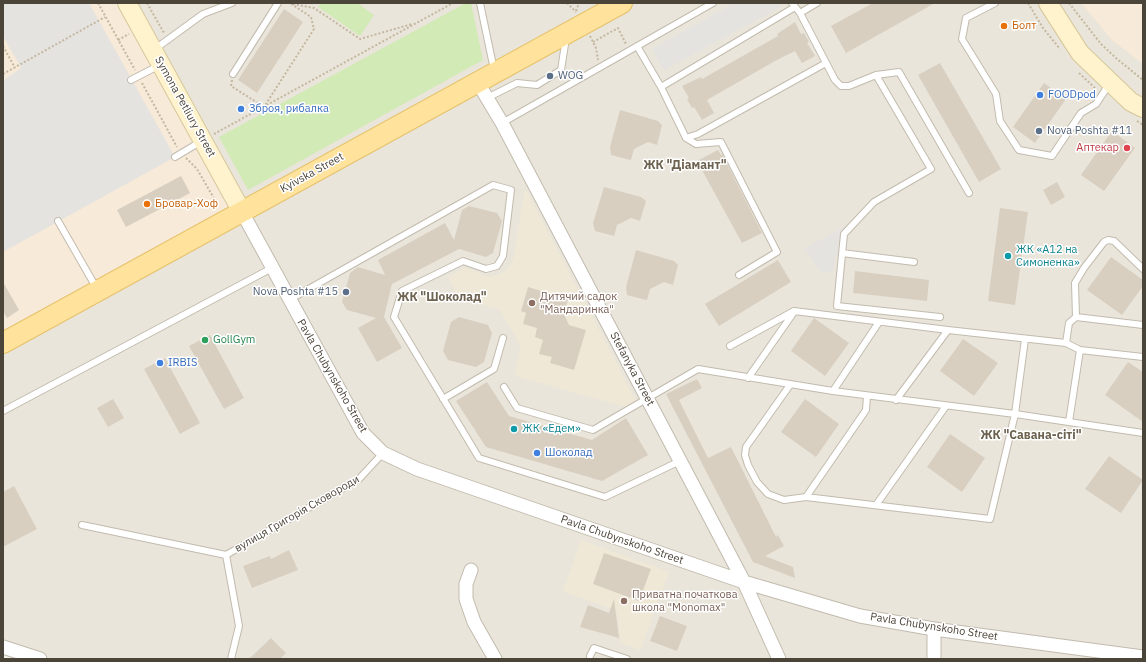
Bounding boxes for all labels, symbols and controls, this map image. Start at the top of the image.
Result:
place label: Болт [1012,19,1037,33]
marker: Болт [999,21,1009,31]
street label: Symona Petliury Street [152,54,218,160]
place label: WOG [558,69,583,83]
marker: WOG [545,71,555,81]
place label: FOODpod [1048,88,1096,102]
marker: FOODpod [1035,90,1045,100]
place label: Зброя, рибалка [249,102,329,116]
marker: Зброя, рибалка [236,104,246,114]
place label: Nova Poshta #11 [1047,124,1132,138]
marker: Nova Poshta #11 [1034,126,1044,136]
place label: Аптекар [1076,141,1119,155]
marker: Аптекар [1122,143,1132,153]
street label: Kyivska Street [278,150,346,196]
district label: ЖК "Діамант" [643,159,727,173]
place label: Бровар-Хоф [155,197,218,211]
marker: Бровар-Хоф [142,199,152,209]
place label: ЖК «А12 на Симоненка» [1016,243,1080,269]
marker: ЖК «А12 на Симоненка» [1003,251,1013,261]
place label: Nova Poshta #15 [253,285,338,299]
marker: Nova Poshta #15 [341,287,351,297]
place label: Дитячий садок "Мандаринка" [540,290,617,316]
district label: ЖК "Шоколад" [397,291,487,305]
marker: Дитячий садок "Мандаринка" [527,298,537,308]
street label: Pavla Chubynskoho Street [294,317,370,435]
street label: Stefanyka Street [607,330,657,408]
place label: GollGym [213,333,255,347]
marker: GollGym [200,335,210,345]
place label: IRBIS [168,356,197,370]
marker: IRBIS [155,358,165,368]
place label: ЖК «Едем» [522,422,581,436]
marker: ЖК «Едем» [509,424,519,434]
district label: ЖК "Савана-сіті" [980,429,1082,443]
place label: Шоколад [545,446,593,460]
marker: Шоколад [532,448,542,458]
street label: вулиця Григорія Сковороди [232,473,362,555]
street label: Pavla Chubynskoho Street [559,513,685,567]
place label: Приватна початкова школа "Monomax" [632,588,738,614]
marker: Приватна початкова школа "Monomax" [619,596,629,606]
street label: Pavla Chubynskoho Street [869,610,999,644]

